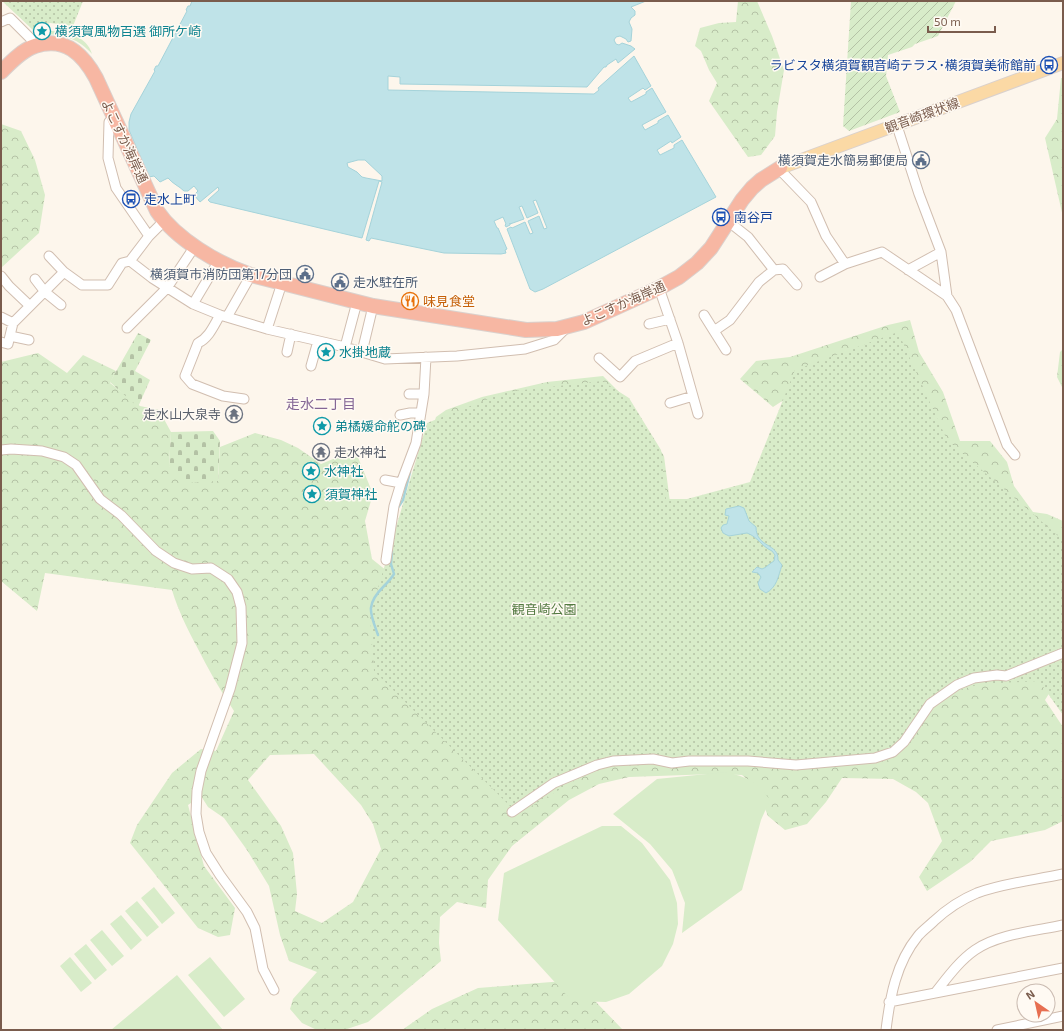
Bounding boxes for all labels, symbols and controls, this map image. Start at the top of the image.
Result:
scale bar [928,8,995,34]
text: 50 m [934,14,961,28]
place icon: 横須賀風物百選 御所ケ崎 [32,21,52,41]
place label: 横須賀風物百選 御所ケ崎 [55,23,201,39]
bus stop icon: ラビスタ横須賀観音崎テラス･横須賀美術館前 [1039,55,1059,75]
place label: ラビスタ横須賀観音崎テラス･横須賀美術館前 [770,57,1036,73]
street label: 観音崎環状線 [883,94,961,136]
street label: よこすか海岸通 [99,96,151,186]
public building icon: 横須賀走水簡易郵便局 [911,150,931,170]
place label: 横須賀走水簡易郵便局 [778,152,908,168]
bus stop icon: 走水上町 [121,189,141,209]
place label: 走水上町 [144,191,196,207]
bus stop icon: 南谷戸 [711,207,731,227]
place label: 南谷戸 [734,209,773,225]
public building icon: 横須賀市消防団第17分団 [295,264,315,284]
place label: 横須賀市消防団第17分団 [150,266,292,282]
public building icon: 走水駐在所 [330,272,350,292]
place label: 走水駐在所 [353,274,418,290]
street label: よこすか海岸通 [578,277,668,329]
restaurant icon: 味見食堂 [400,291,420,311]
place label: 味見食堂 [423,293,475,309]
place icon: 水掛地蔵 [316,342,336,362]
place label: 水掛地蔵 [339,344,391,360]
district label: 走水二丁目 [286,395,356,412]
temple icon: 走水山大泉寺 [224,404,244,424]
place label: 走水山大泉寺 [143,406,221,422]
place icon: 弟橘媛命舵の碑 [312,416,332,436]
place label: 弟橘媛命舵の碑 [335,418,426,434]
temple icon: 走水神社 [311,442,331,462]
place label: 走水神社 [334,444,386,460]
place icon: 水神社 [301,461,321,481]
place label: 水神社 [324,463,363,479]
place icon: 須賀神社 [302,484,322,504]
place label: 須賀神社 [325,486,377,502]
park label: 観音崎公園 [511,601,577,617]
north arrow [1016,983,1056,1023]
text: N [1023,987,1037,1002]

